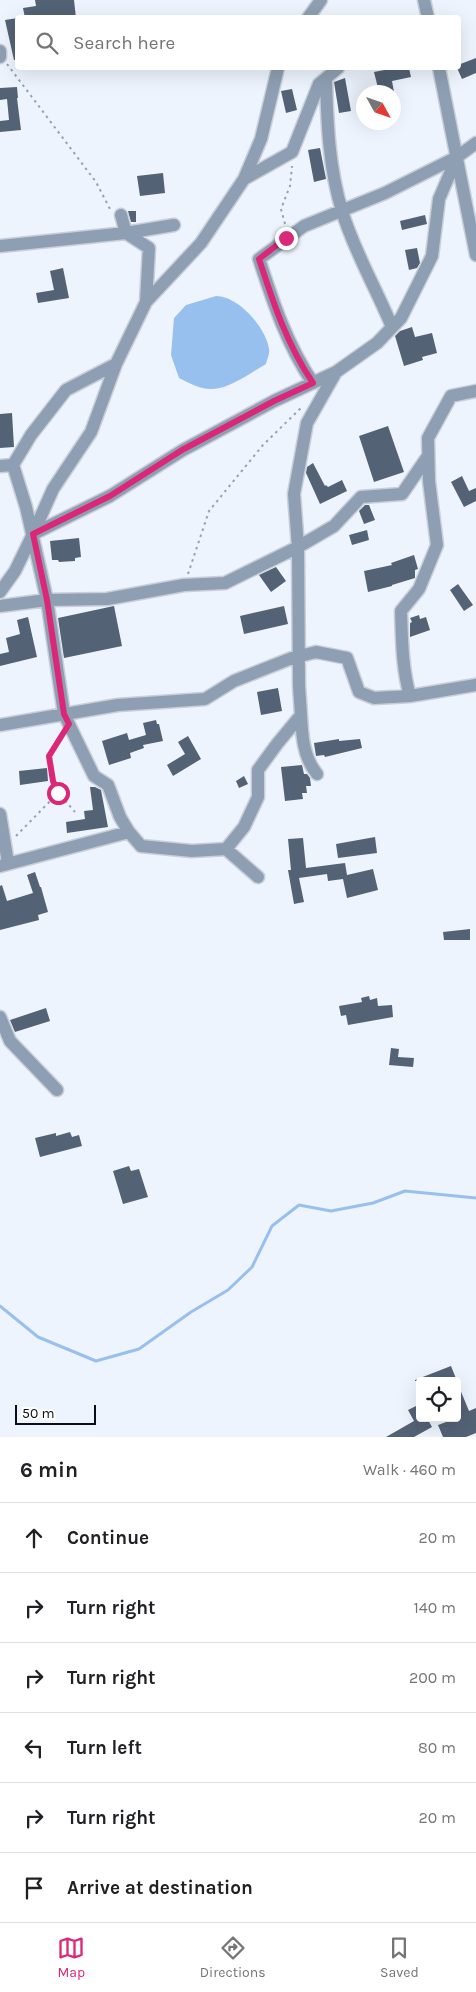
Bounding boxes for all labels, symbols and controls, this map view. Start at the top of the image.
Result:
search box [15,15,461,70]
icon: search [33,29,61,57]
text: Search here [73,32,175,54]
north arrow [356,85,401,130]
route end [275,227,298,250]
route start [47,782,70,805]
map controls [416,1377,461,1422]
button: locate [416,1377,461,1422]
scale bar [15,1402,96,1425]
text: 50 m [22,1405,55,1422]
text: 6 min [20,1458,78,1482]
text: Walk · 460 m [363,1460,456,1479]
icon: ahead [20,1524,48,1552]
text: Continue [67,1527,149,1549]
text: 20 m [418,1528,456,1547]
icon: right [20,1594,48,1622]
text: Turn right [67,1597,156,1619]
text: 140 m [414,1598,456,1617]
icon: right [20,1664,48,1692]
text: Turn right [67,1667,156,1689]
text: 200 m [409,1668,456,1687]
icon: left [20,1734,48,1762]
text: Turn left [67,1737,142,1759]
text: 80 m [418,1738,456,1757]
icon: right [20,1804,48,1832]
text: Turn right [67,1807,156,1829]
text: 20 m [418,1808,456,1827]
icon: arrive [20,1874,48,1902]
text: Arrive at destination [67,1877,253,1899]
tab: Map [57,1934,85,1981]
tab: Directions [200,1934,266,1981]
tab: Saved [380,1934,419,1981]

